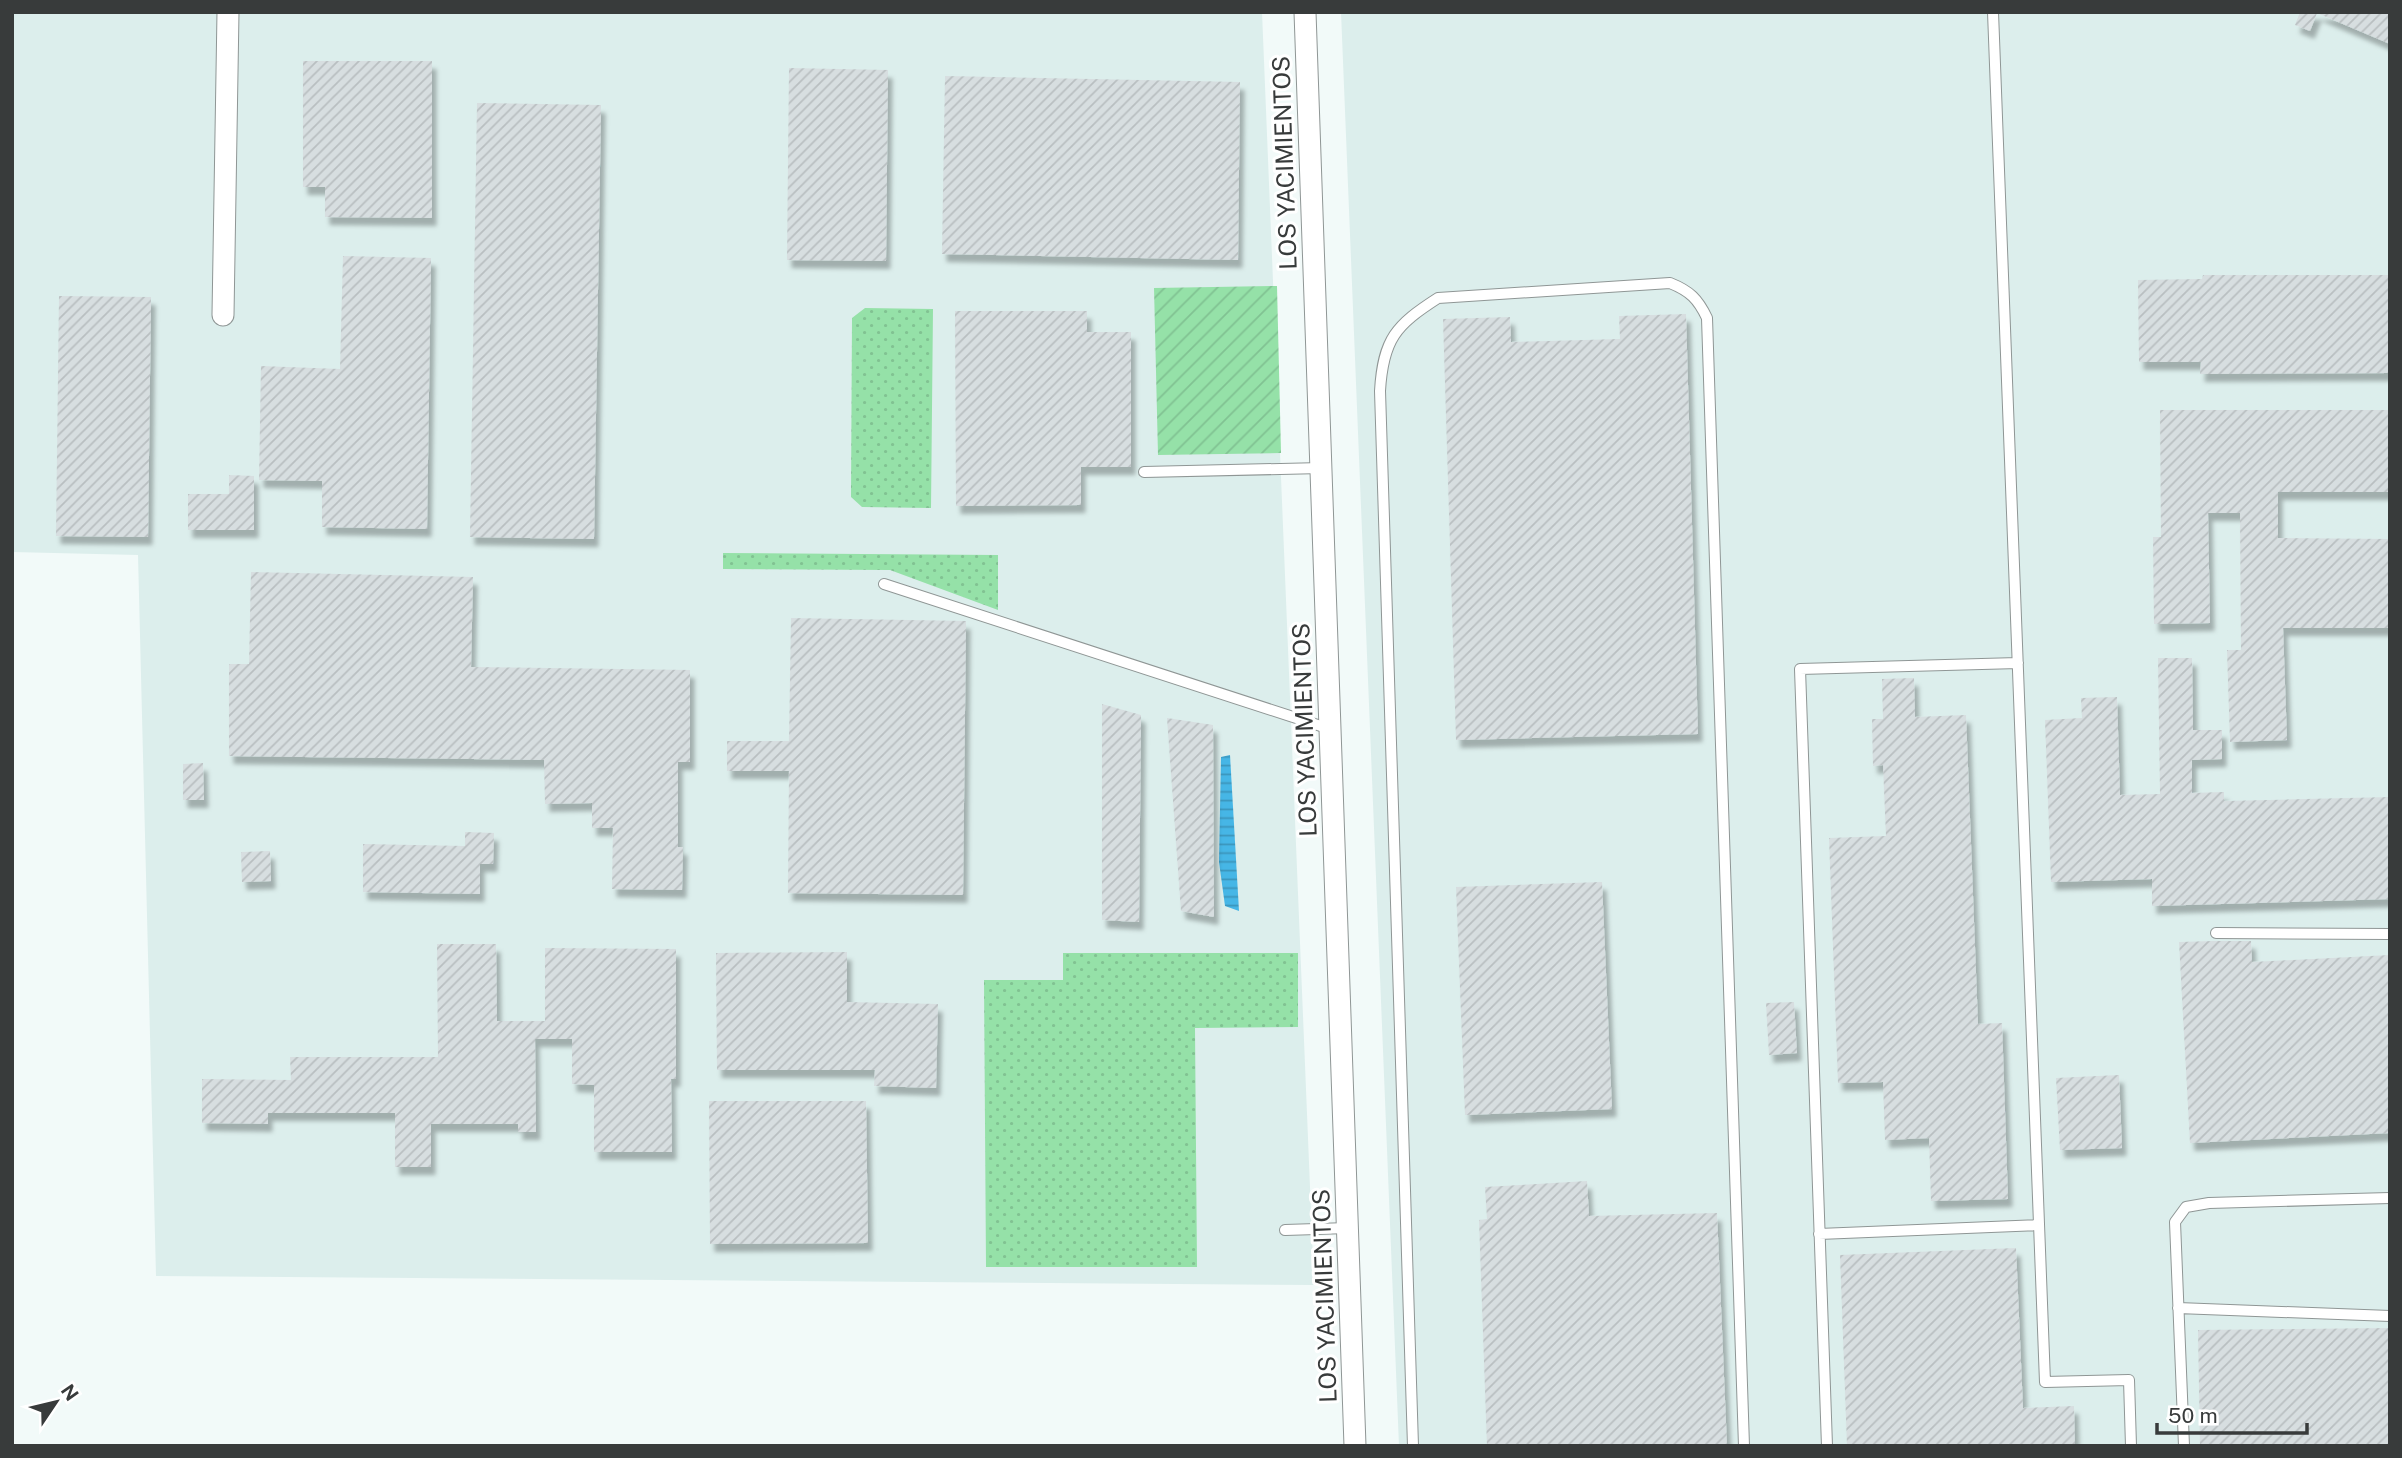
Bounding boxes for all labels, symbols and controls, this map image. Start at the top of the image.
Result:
street label: LOS YACIMIENTOS [1266,56,1302,270]
street label: LOS YACIMIENTOS [1286,623,1322,837]
street label: LOS YACIMIENTOS [1306,1189,1342,1403]
north arrow [21,1367,91,1437]
text: N [57,1380,83,1405]
scale bar [2157,1392,2308,1436]
text: 50 m [2168,1403,2218,1428]

